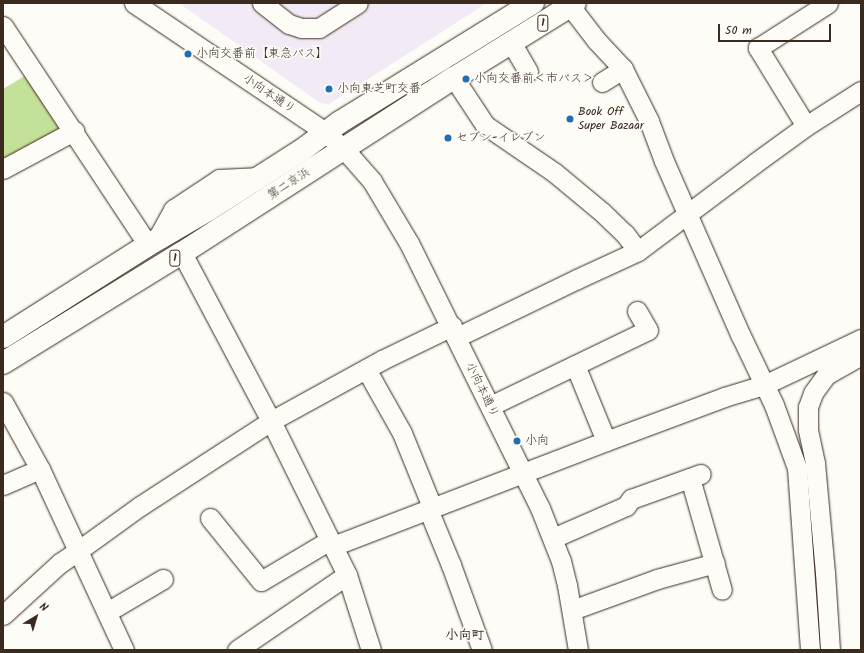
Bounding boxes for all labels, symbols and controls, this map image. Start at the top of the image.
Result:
road number: 1 [537,14,549,32]
scale bar [720,16,833,42]
text: 50 m [725,21,752,40]
place label: 小向交番前【東急バス】 [196,47,328,61]
marker: 小向交番前【東急バス】 [183,49,193,59]
street label: 小向本通り [240,71,298,117]
place label: 小向交番前＜市バス＞ [474,72,594,86]
marker: 小向交番前＜市バス＞ [461,74,471,84]
place label: 小向東芝町交番 [337,82,421,96]
marker: 小向東芝町交番 [324,84,334,94]
place label: Book Off Super Bazaar [578,105,644,133]
marker: Book Off Super Bazaar [565,114,575,124]
place label: セブン-イレブン [456,131,546,145]
marker: セブン-イレブン [443,133,453,143]
street label: 第二京浜 [265,165,313,203]
road number: 1 [169,249,181,267]
street label: 小向本通り [462,360,502,420]
place label: 小向 [525,434,549,448]
marker: 小向 [512,436,522,446]
north arrow [16,597,56,637]
text: N [35,598,52,617]
district label: 小向町 [446,628,484,644]

